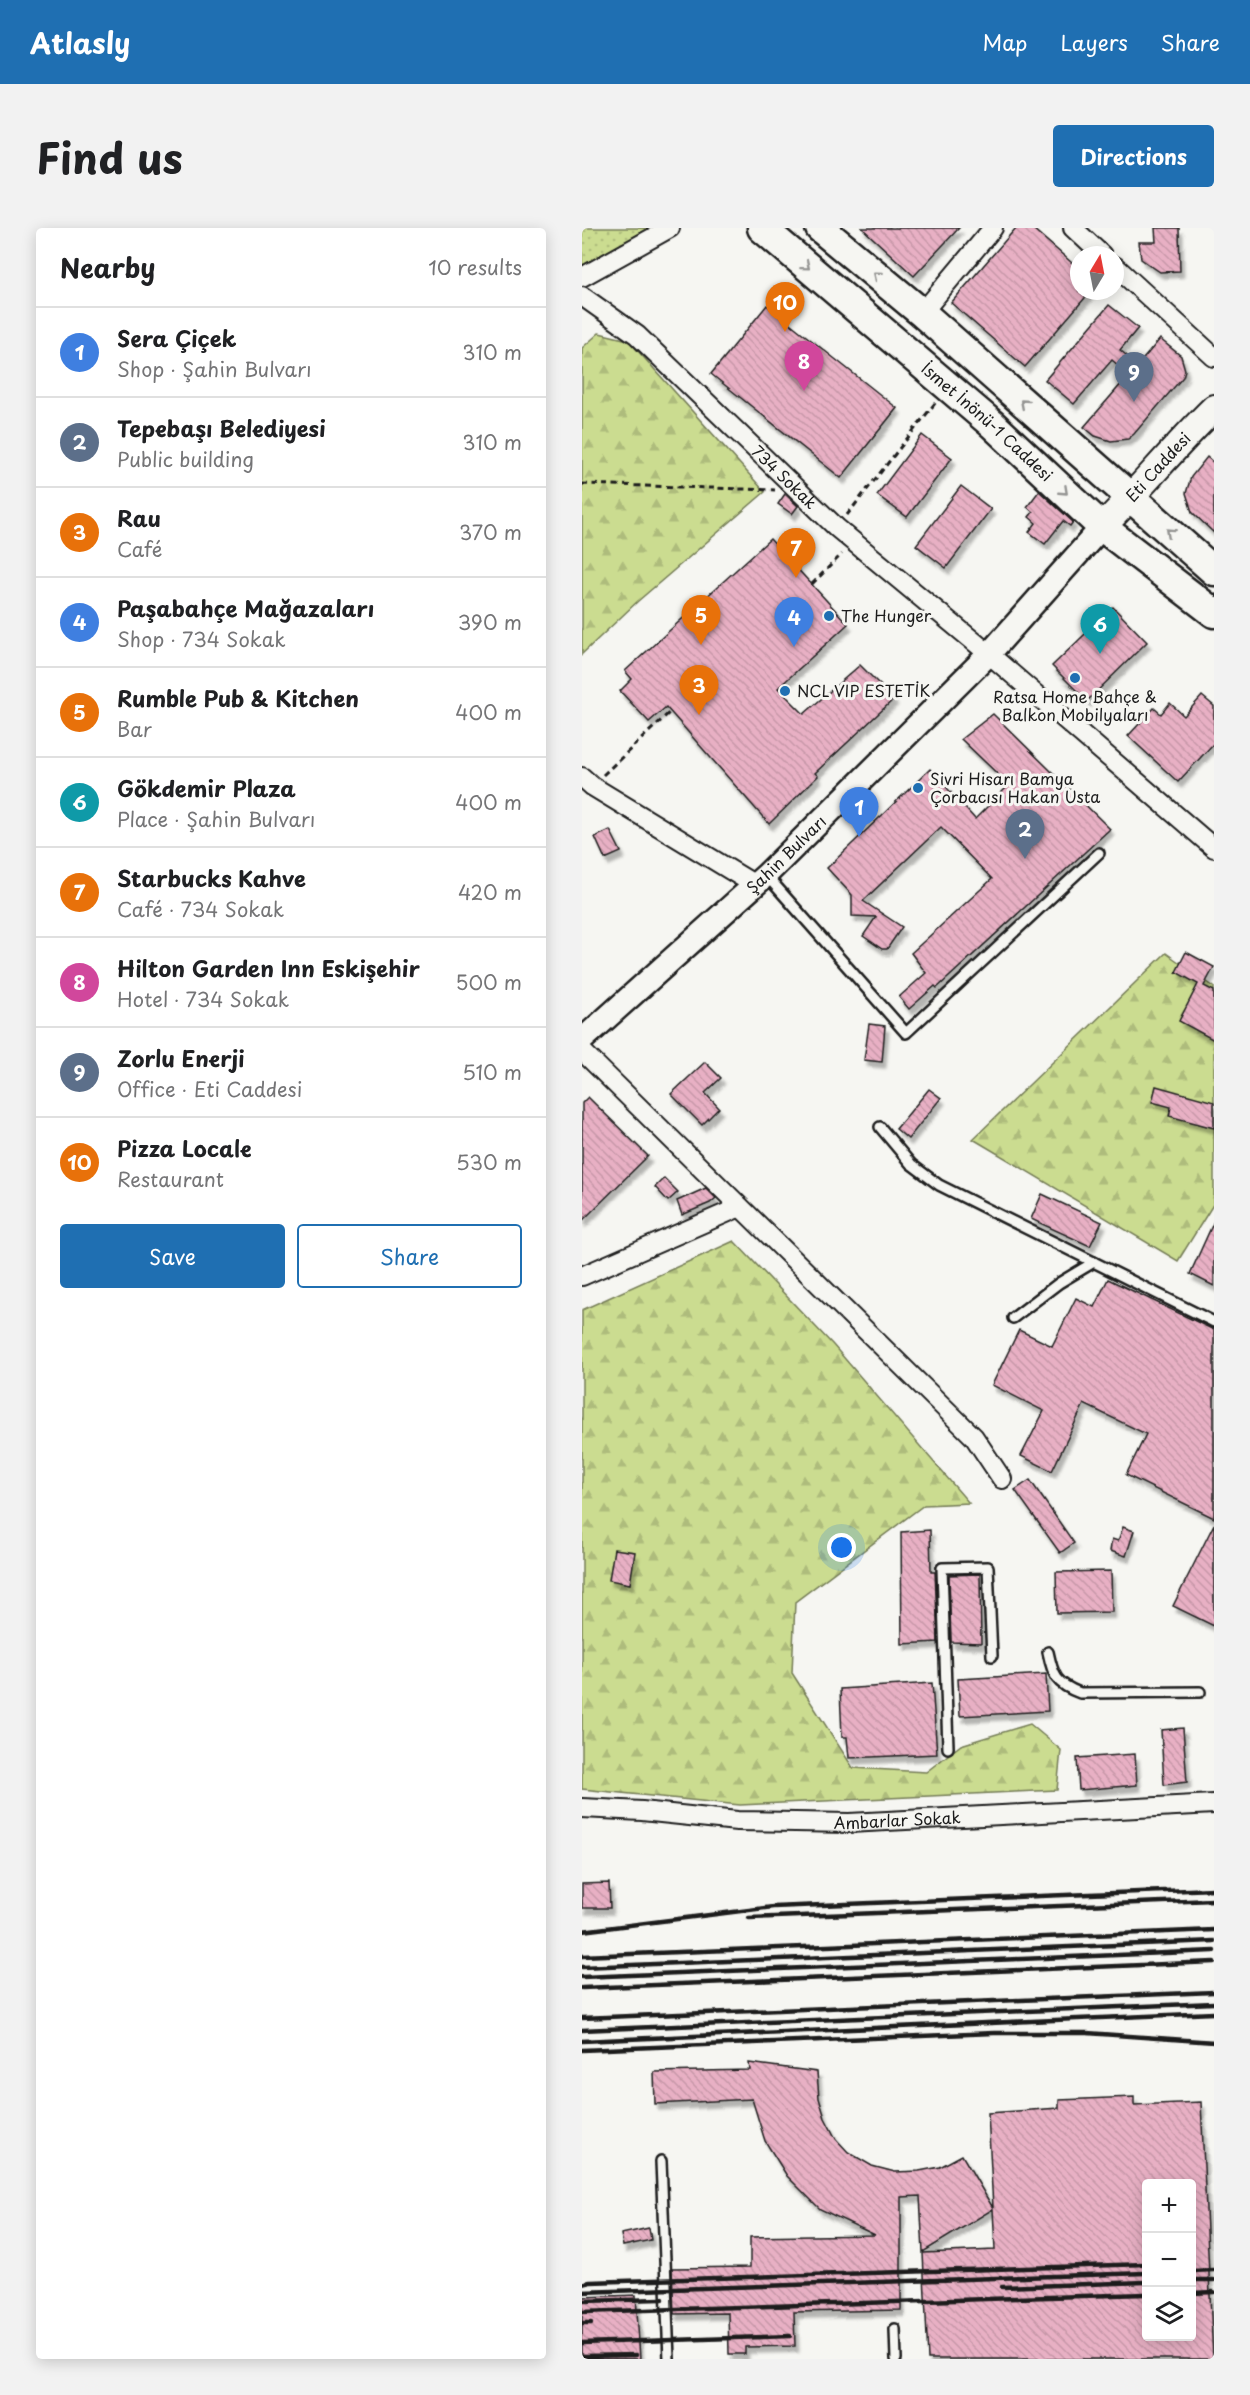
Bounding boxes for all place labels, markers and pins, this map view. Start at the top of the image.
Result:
pin: 10 [766,282,804,332]
pin: 8 [784,342,824,391]
pin: 9 [1114,352,1154,402]
pin: 7 [776,528,816,578]
pin: 5 [682,596,720,645]
pin: 4 [774,598,814,647]
place label: The Hunger [841,603,932,627]
pin: 6 [1080,604,1120,654]
marker: The Hunger [822,609,836,623]
pin: 3 [680,666,718,715]
marker: Ratsa Home Bahçe & Balkon Mobilyaları [1068,671,1082,685]
place label: NCL VIP ESTETİK [797,678,931,702]
marker: NCL VIP ESTETİK [778,684,792,698]
place label: Ratsa Home Bahçe & Balkon Mobilyaları [993,684,1157,726]
place label: Sivri Hisarı Bamya Çorbacısı Hakan Usta [930,766,1100,808]
marker: Sivri Hisarı Bamya Çorbacısı Hakan Usta [911,781,925,795]
pin: 1 [840,788,878,837]
pin: 2 [1006,810,1044,859]

